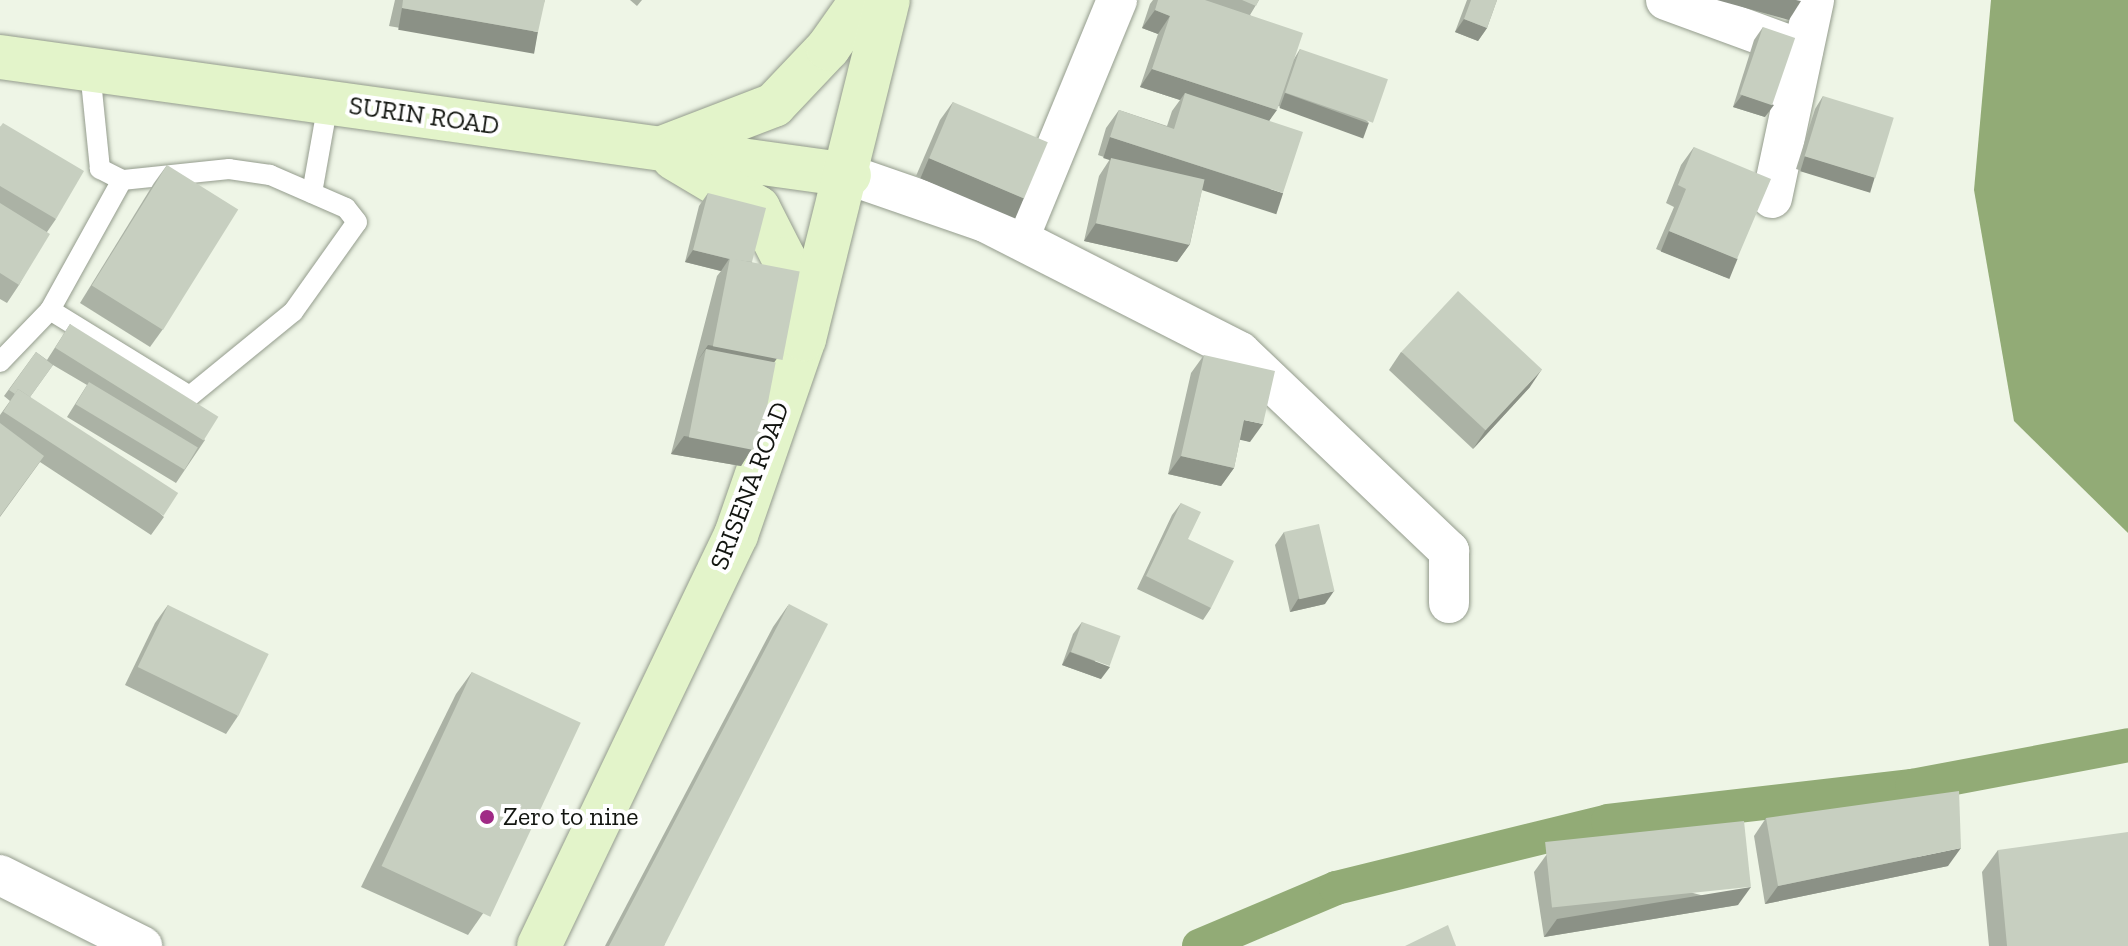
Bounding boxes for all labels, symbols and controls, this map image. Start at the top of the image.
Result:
street label: SURIN ROAD [347,90,501,142]
street label: SRISENA ROAD [704,397,796,575]
place label: Zero to nine [503,801,639,833]
marker: Zero to nine [478,808,496,826]

